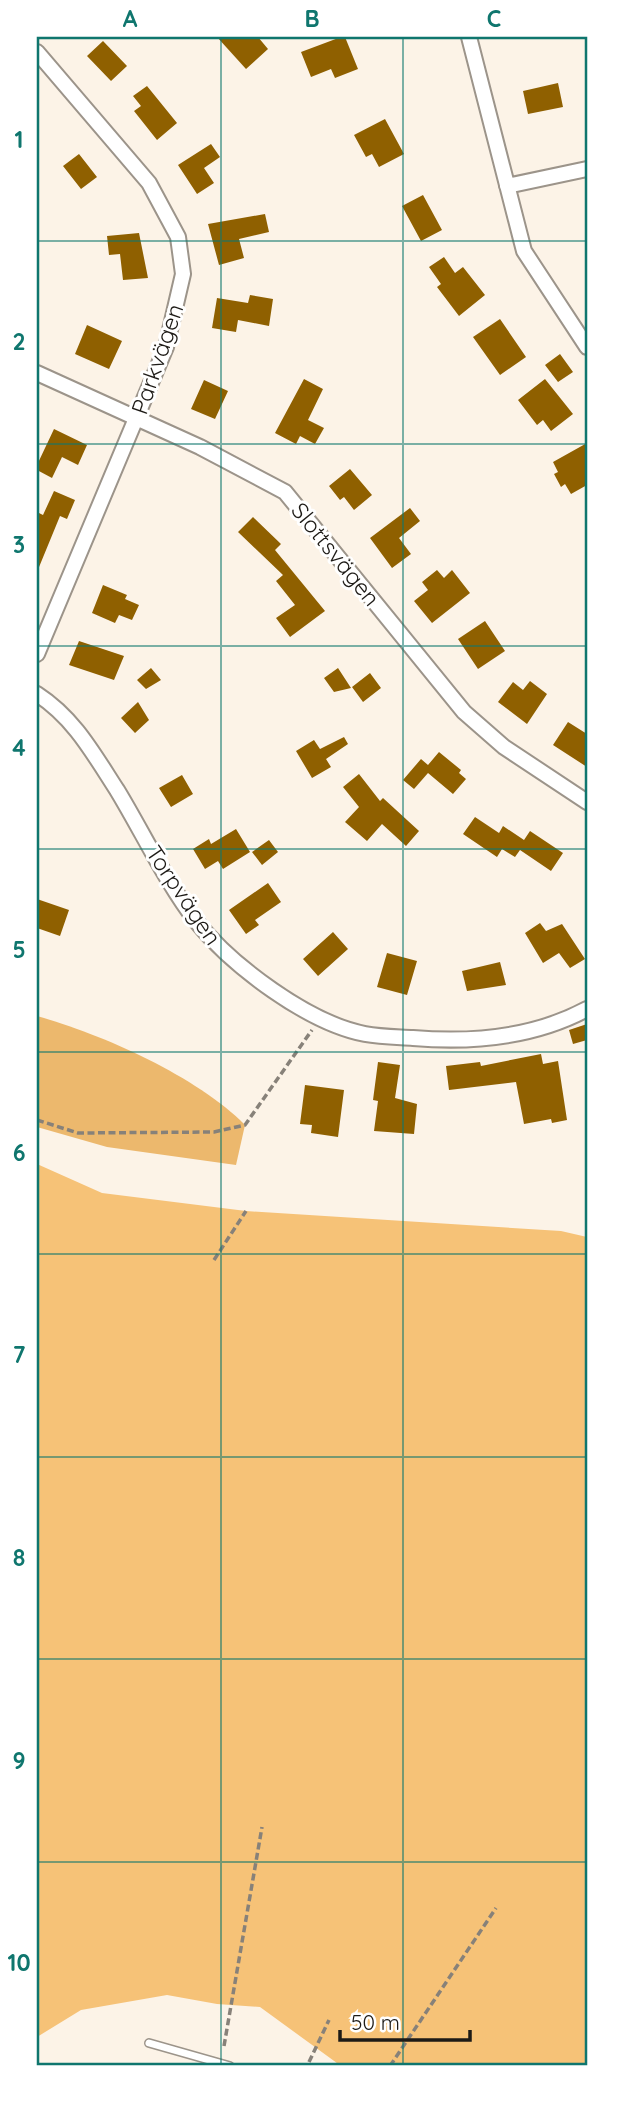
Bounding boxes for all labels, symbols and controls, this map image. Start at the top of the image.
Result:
text: A [123,4,138,33]
text: B [304,4,320,33]
text: C [487,4,501,33]
text: 1 [15,125,23,154]
street label: Parkvägen [125,300,189,418]
text: 2 [12,327,26,356]
street label: Slottsvägen [285,496,387,612]
text: 3 [13,530,25,559]
text: 4 [12,733,26,762]
street label: Torpvägen [140,840,228,950]
text: 5 [12,935,26,964]
text: 6 [13,1138,25,1167]
text: 7 [13,1340,26,1369]
text: 8 [13,1543,25,1572]
text: 9 [12,1746,26,1775]
text: 10 [7,1948,31,1977]
scale bar [340,1998,470,2042]
text: 50 m [351,2009,400,2035]

